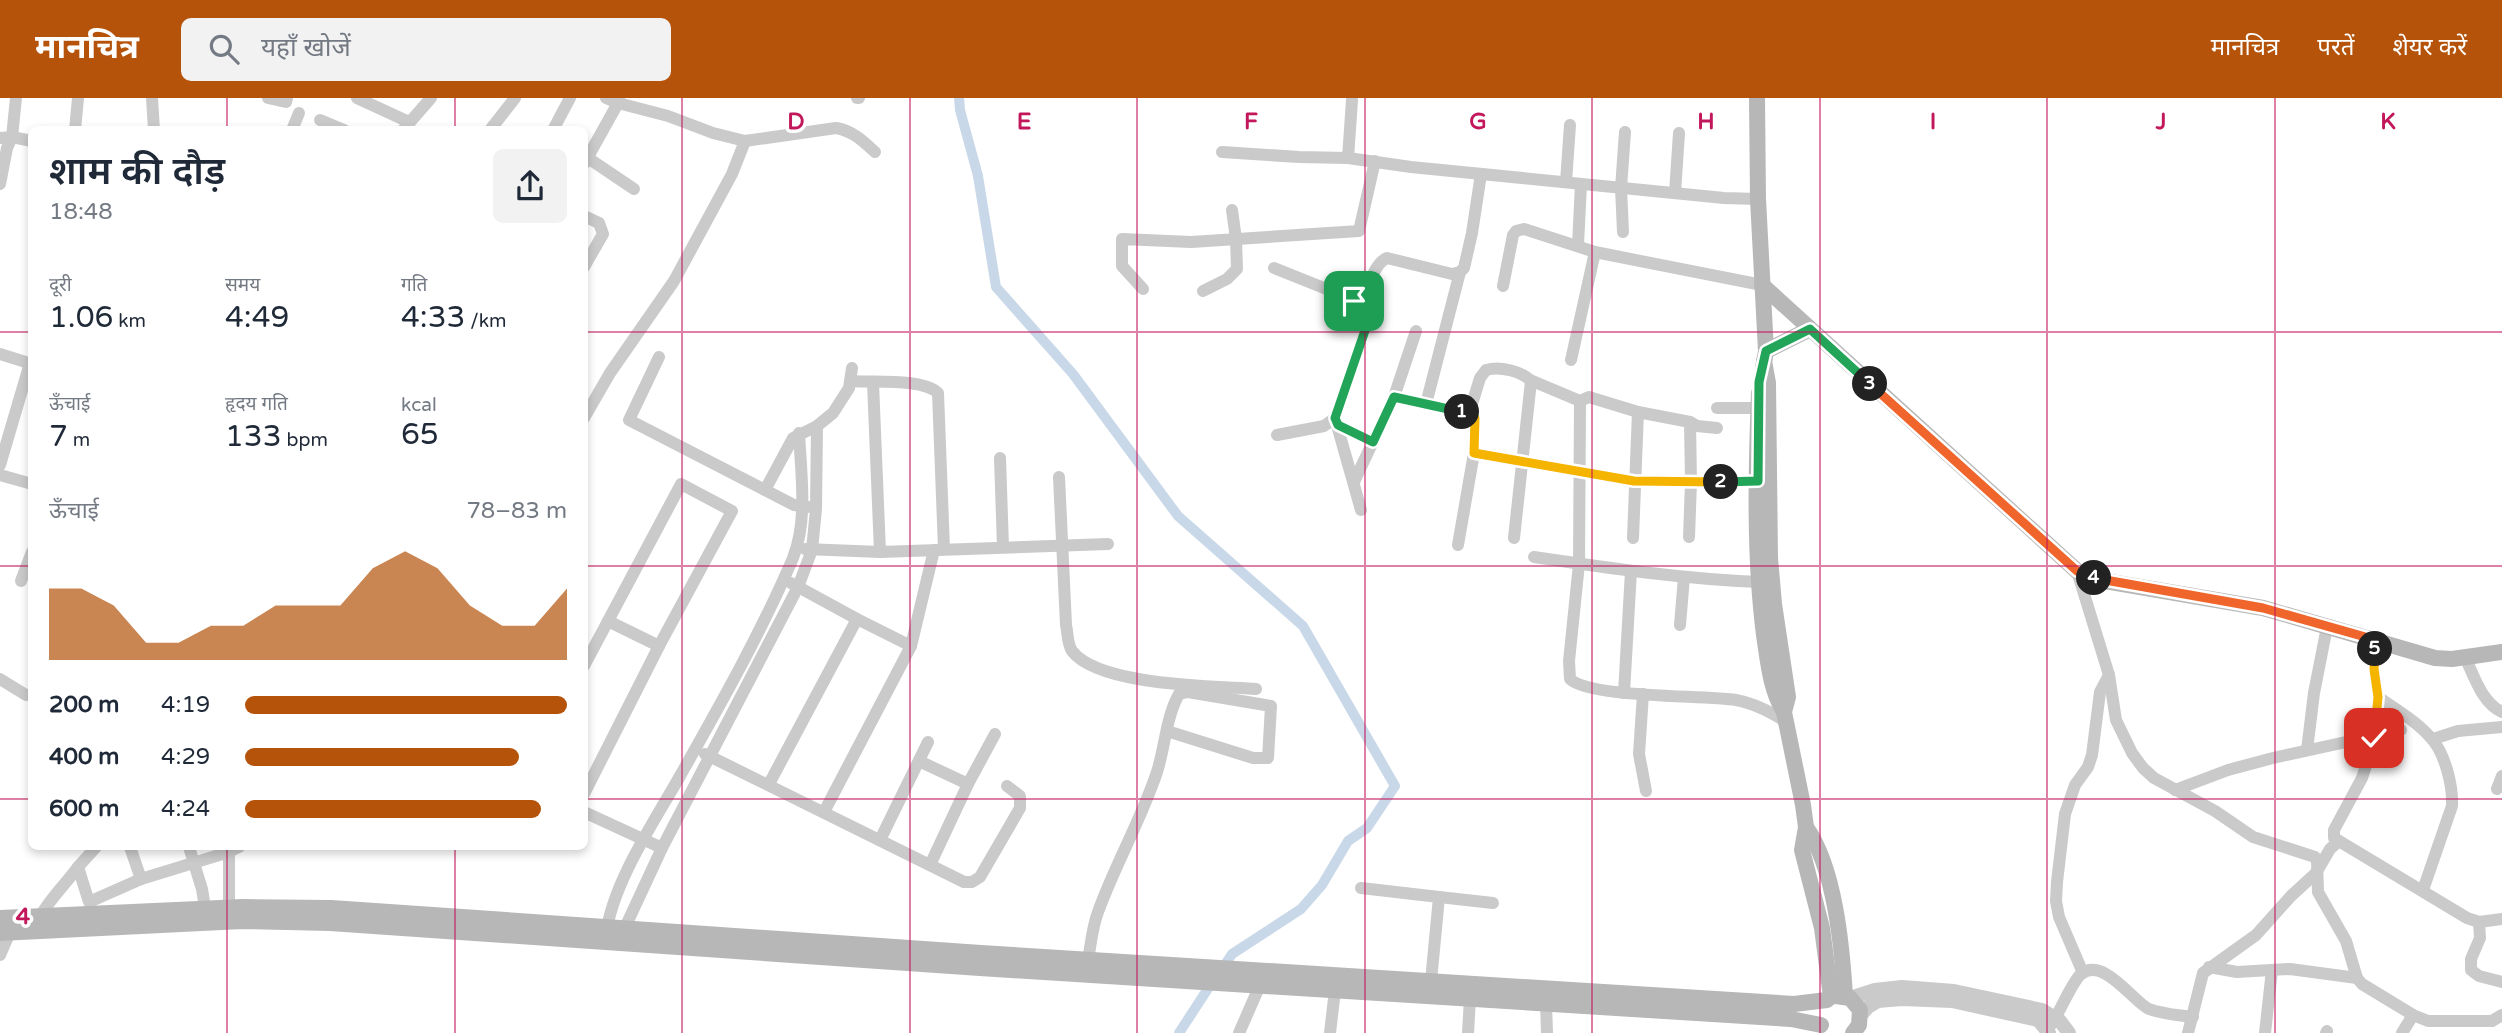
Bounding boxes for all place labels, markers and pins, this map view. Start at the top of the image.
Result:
pin [1324,271,1384,331]
pin: 3 [1853,366,1888,402]
pin: 1 [1444,394,1480,430]
pin: 2 [1704,464,1738,500]
pin: 4 [2076,560,2112,596]
pin: 5 [2358,632,2392,666]
pin [2344,708,2404,768]

